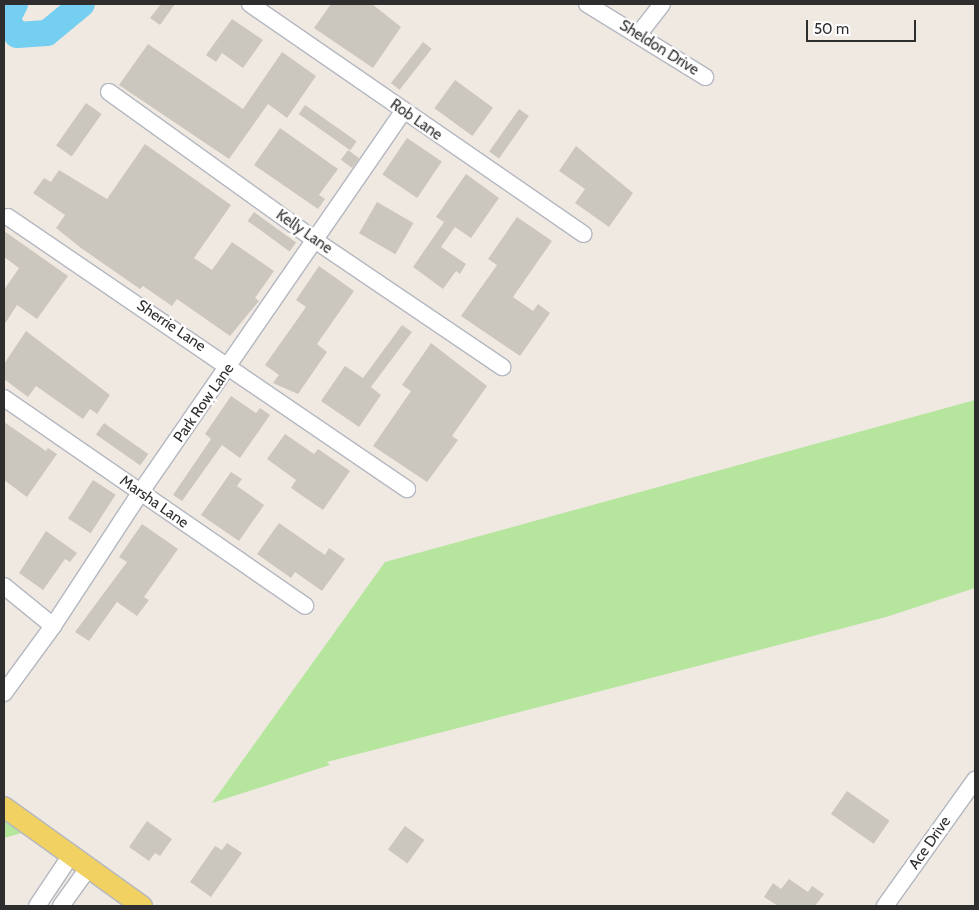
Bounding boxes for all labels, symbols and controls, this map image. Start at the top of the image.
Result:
scale bar [809,10,919,42]
street label: Sheldon Drive [616,17,702,79]
text: 50 m [814,20,849,38]
street label: Rob Lane [386,96,446,144]
street label: Kelly Lane [272,206,336,258]
street label: Sherrie Lane [133,296,209,356]
street label: Park Row Lane [170,360,238,446]
street label: Marsha Lane [116,472,192,532]
street label: Ace Drive [905,813,955,873]

